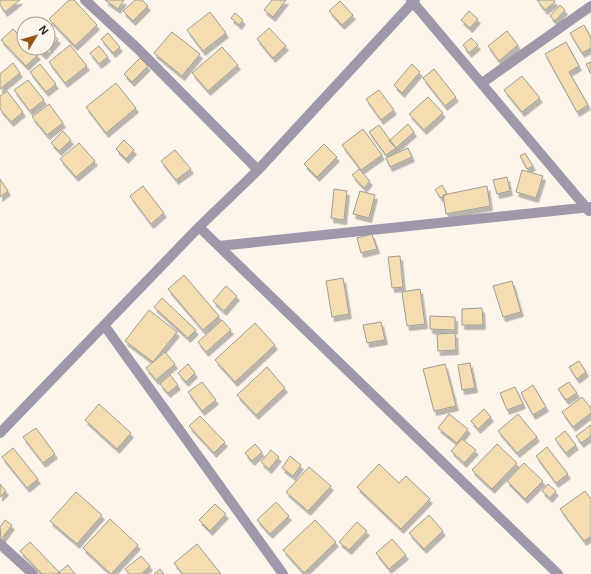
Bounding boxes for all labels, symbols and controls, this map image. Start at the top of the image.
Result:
north arrow [16,16,56,56]
text: N [37,23,51,37]

